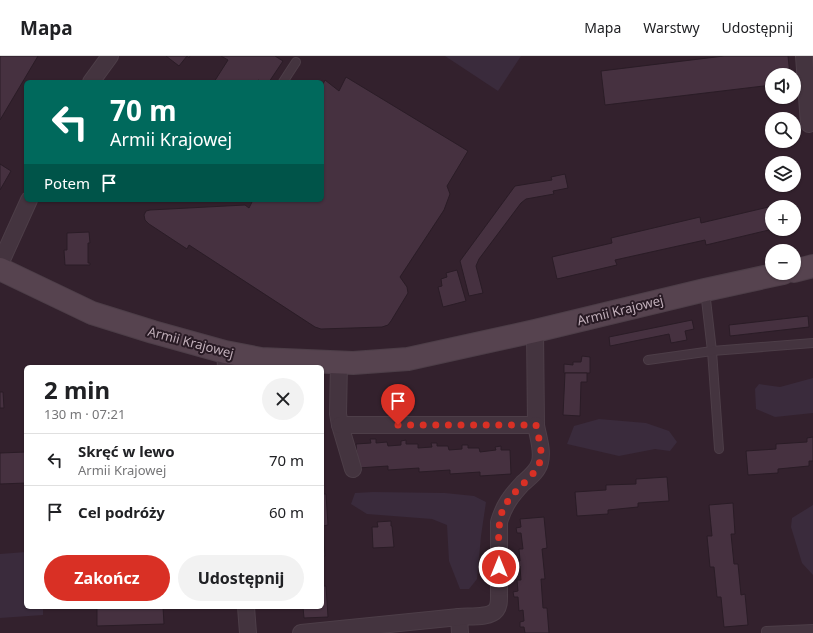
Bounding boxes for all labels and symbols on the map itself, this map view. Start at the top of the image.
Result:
street label: Armii Krajowej [575,291,665,329]
street label: Armii Krajowej [146,322,236,362]
pin [381,384,415,425]
position arrow [478,546,520,588]

